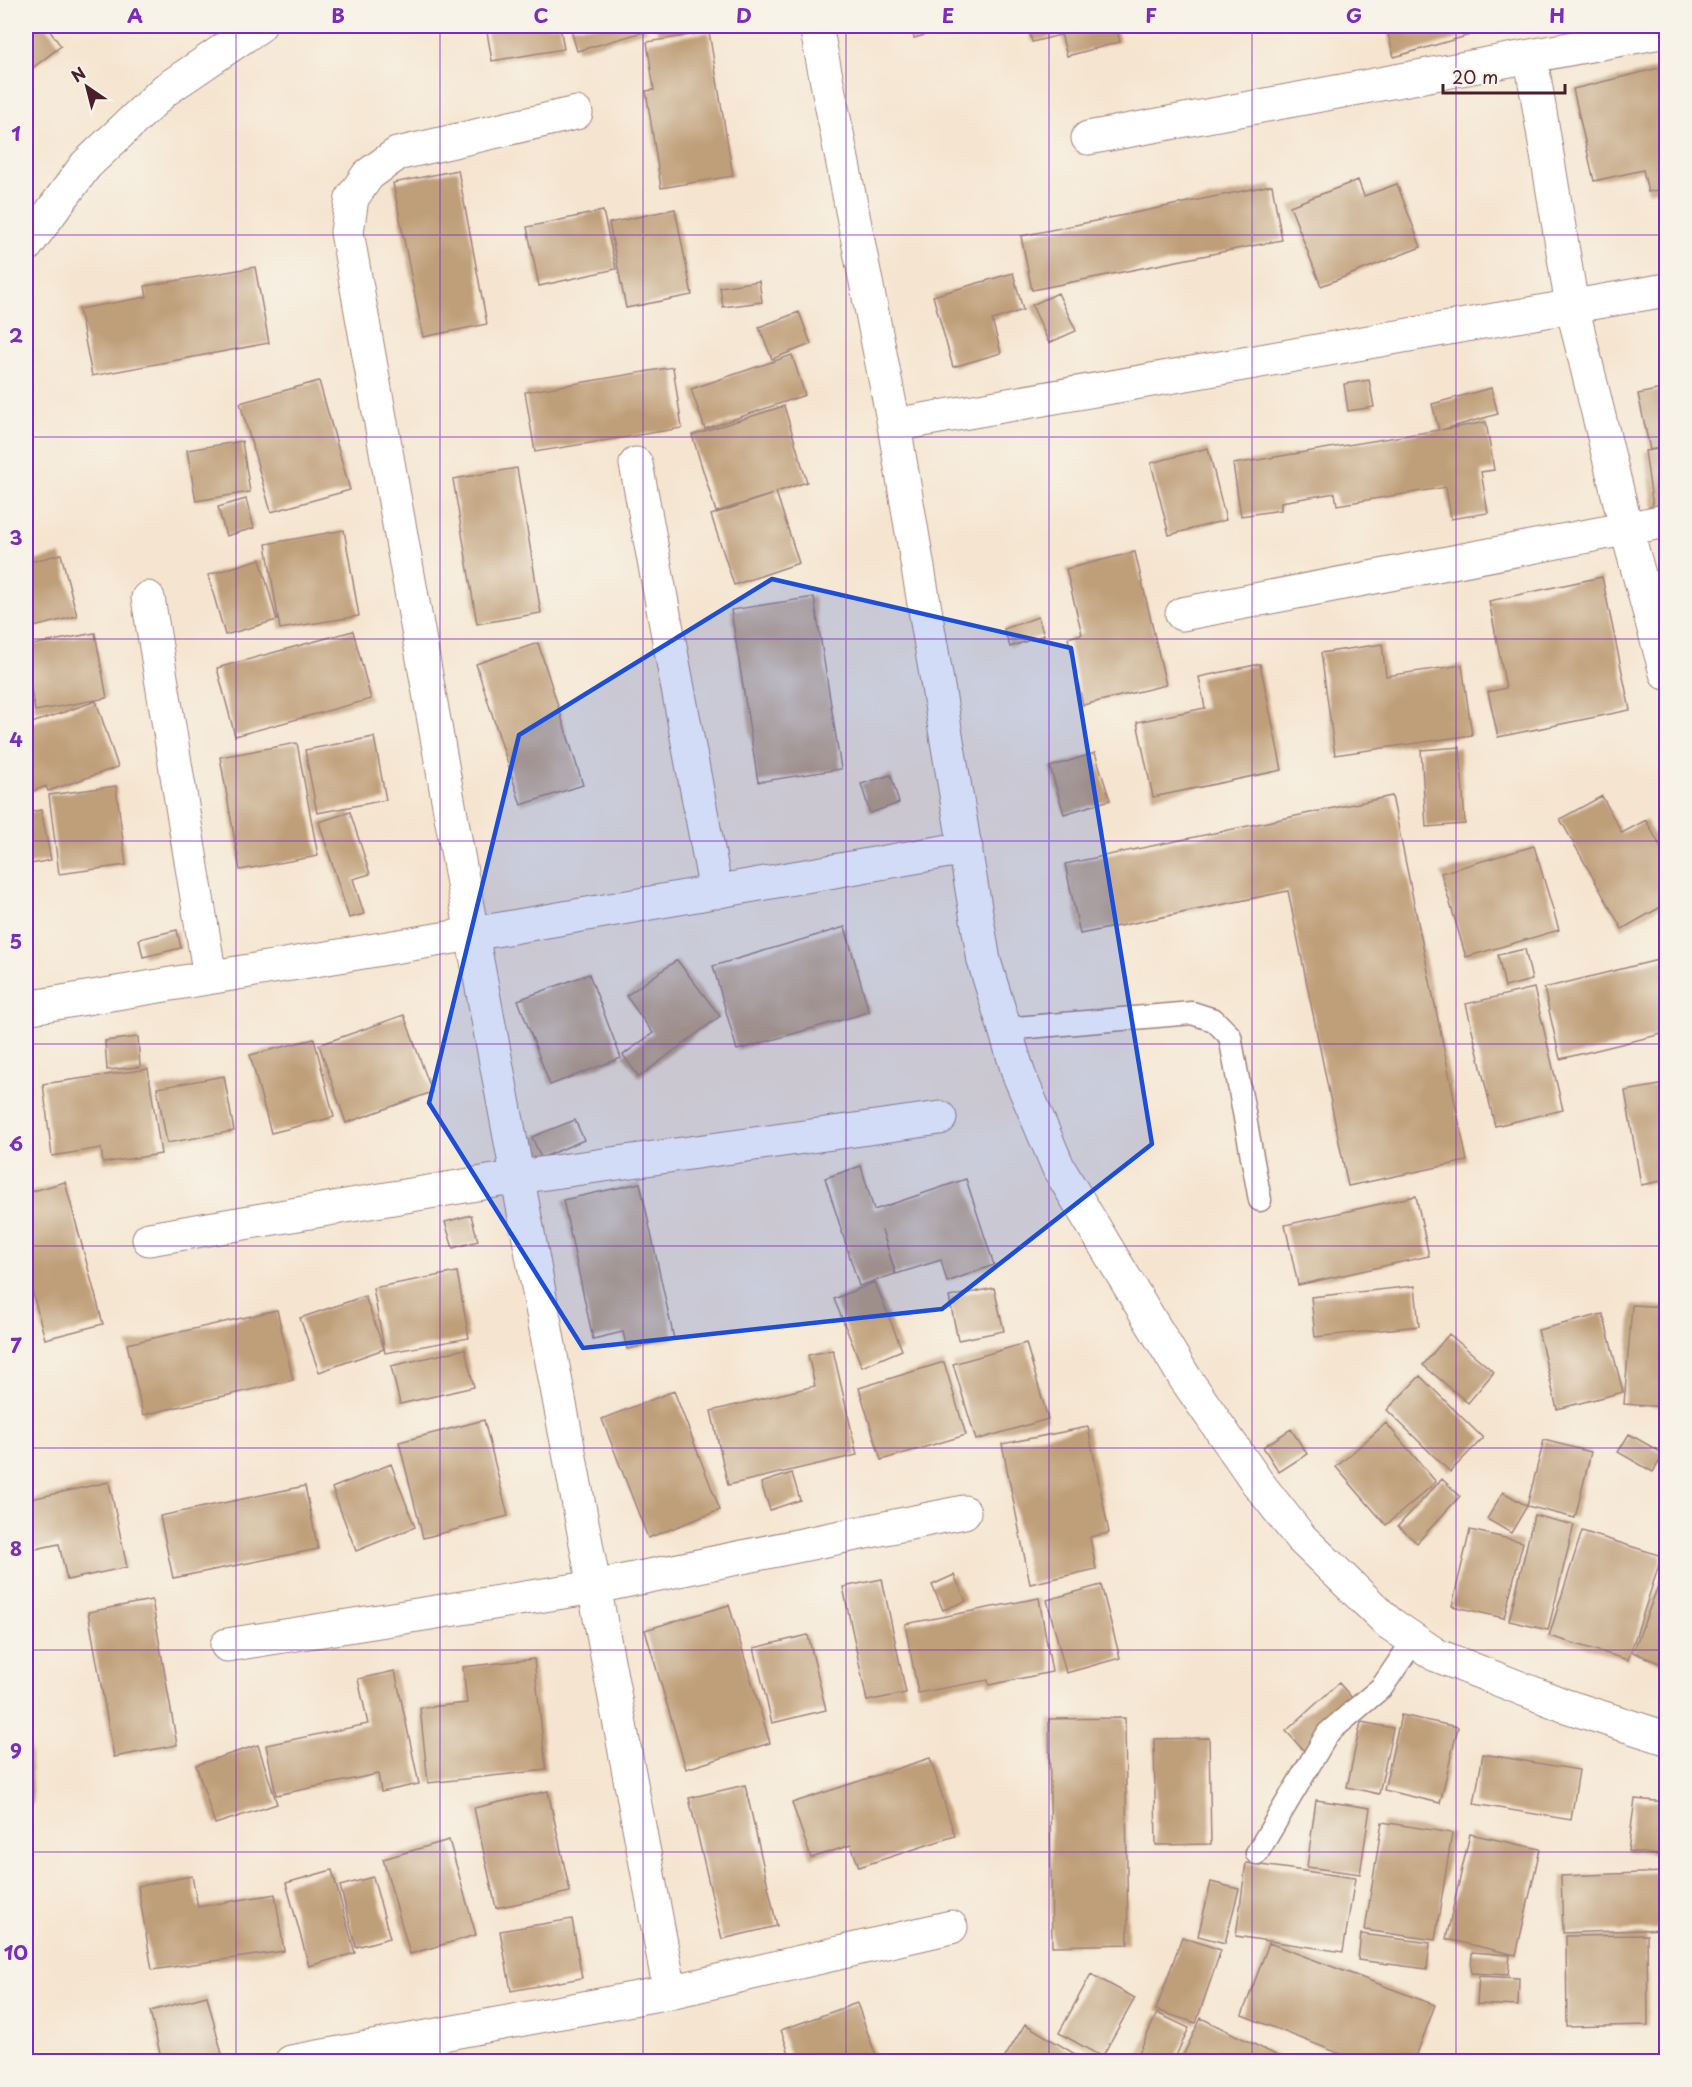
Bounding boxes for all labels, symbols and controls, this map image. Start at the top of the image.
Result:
text: A [127,0,143,30]
text: B [331,0,345,30]
text: C [533,0,549,30]
text: D [736,0,752,30]
text: E [942,0,954,30]
text: F [1145,0,1157,30]
text: G [1346,0,1362,30]
text: H [1549,0,1565,30]
north arrow [57,57,117,117]
scale bar [1443,57,1564,95]
text: N [66,60,90,87]
text: 20 m [1452,63,1498,90]
text: 1 [11,118,21,148]
text: 2 [9,320,23,350]
text: 3 [9,522,23,552]
text: 4 [9,724,23,754]
text: 5 [10,926,22,956]
text: 6 [9,1128,23,1158]
text: 7 [10,1330,22,1360]
text: 8 [10,1533,22,1563]
text: 9 [10,1735,22,1765]
text: 10 [4,1937,28,1967]

